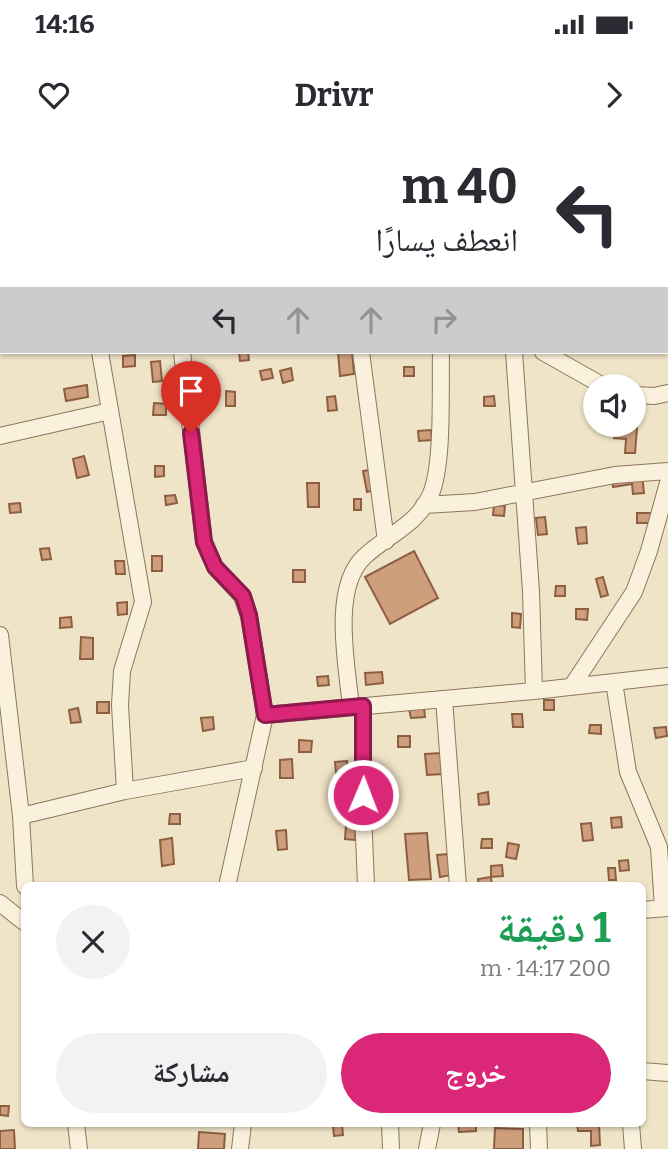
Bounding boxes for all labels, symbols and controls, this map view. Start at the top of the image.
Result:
text: 14:16 [35,9,95,40]
icon: heart [35,76,73,114]
text: Drivr [294,76,374,114]
icon: forward [595,76,633,114]
text: 40 m [401,157,518,216]
icon: left [542,168,633,259]
text: انعطف يسارًا [375,221,518,259]
icon: left [206,301,244,339]
icon: ahead [279,301,317,339]
icon: ahead [352,301,390,339]
icon: right [425,301,463,339]
pin [161,361,221,433]
icon: arrive [172,372,210,410]
map controls [583,374,646,437]
button: sound [583,374,646,437]
position arrow [326,758,400,832]
text: 1 دقيقة [497,903,611,953]
button: close [56,905,130,979]
text: 200 m · 14:17 [480,954,611,982]
button: مشاركة [56,1033,327,1113]
button: خروج [341,1033,611,1113]

